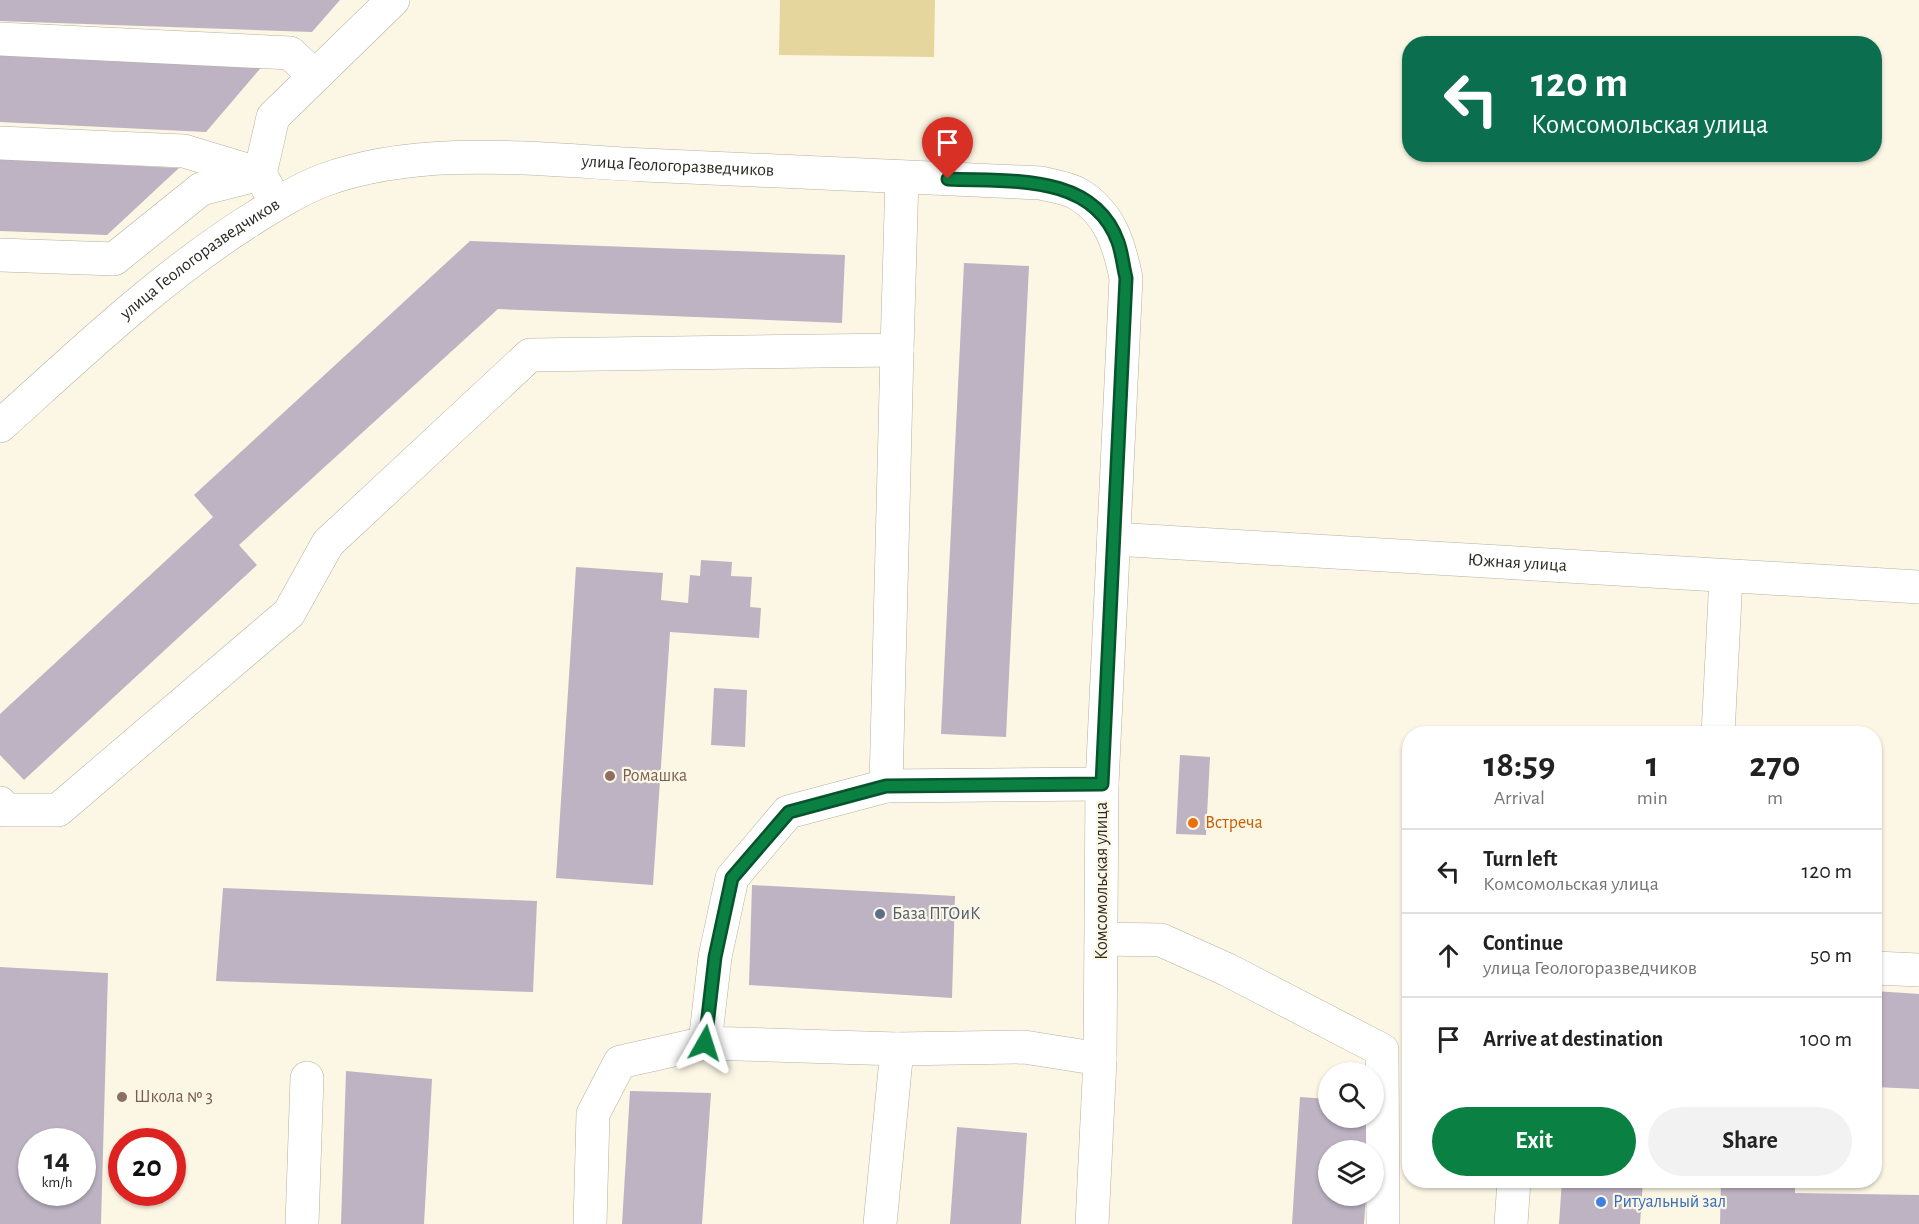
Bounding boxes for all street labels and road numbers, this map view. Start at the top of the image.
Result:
street label: улица Геологоразведчиков [580,152,775,180]
street label: улица Геологоразведчиков [116,195,283,324]
street label: Южная улица [1467,551,1567,575]
street label: Комсомольская улица [1093,802,1111,960]

